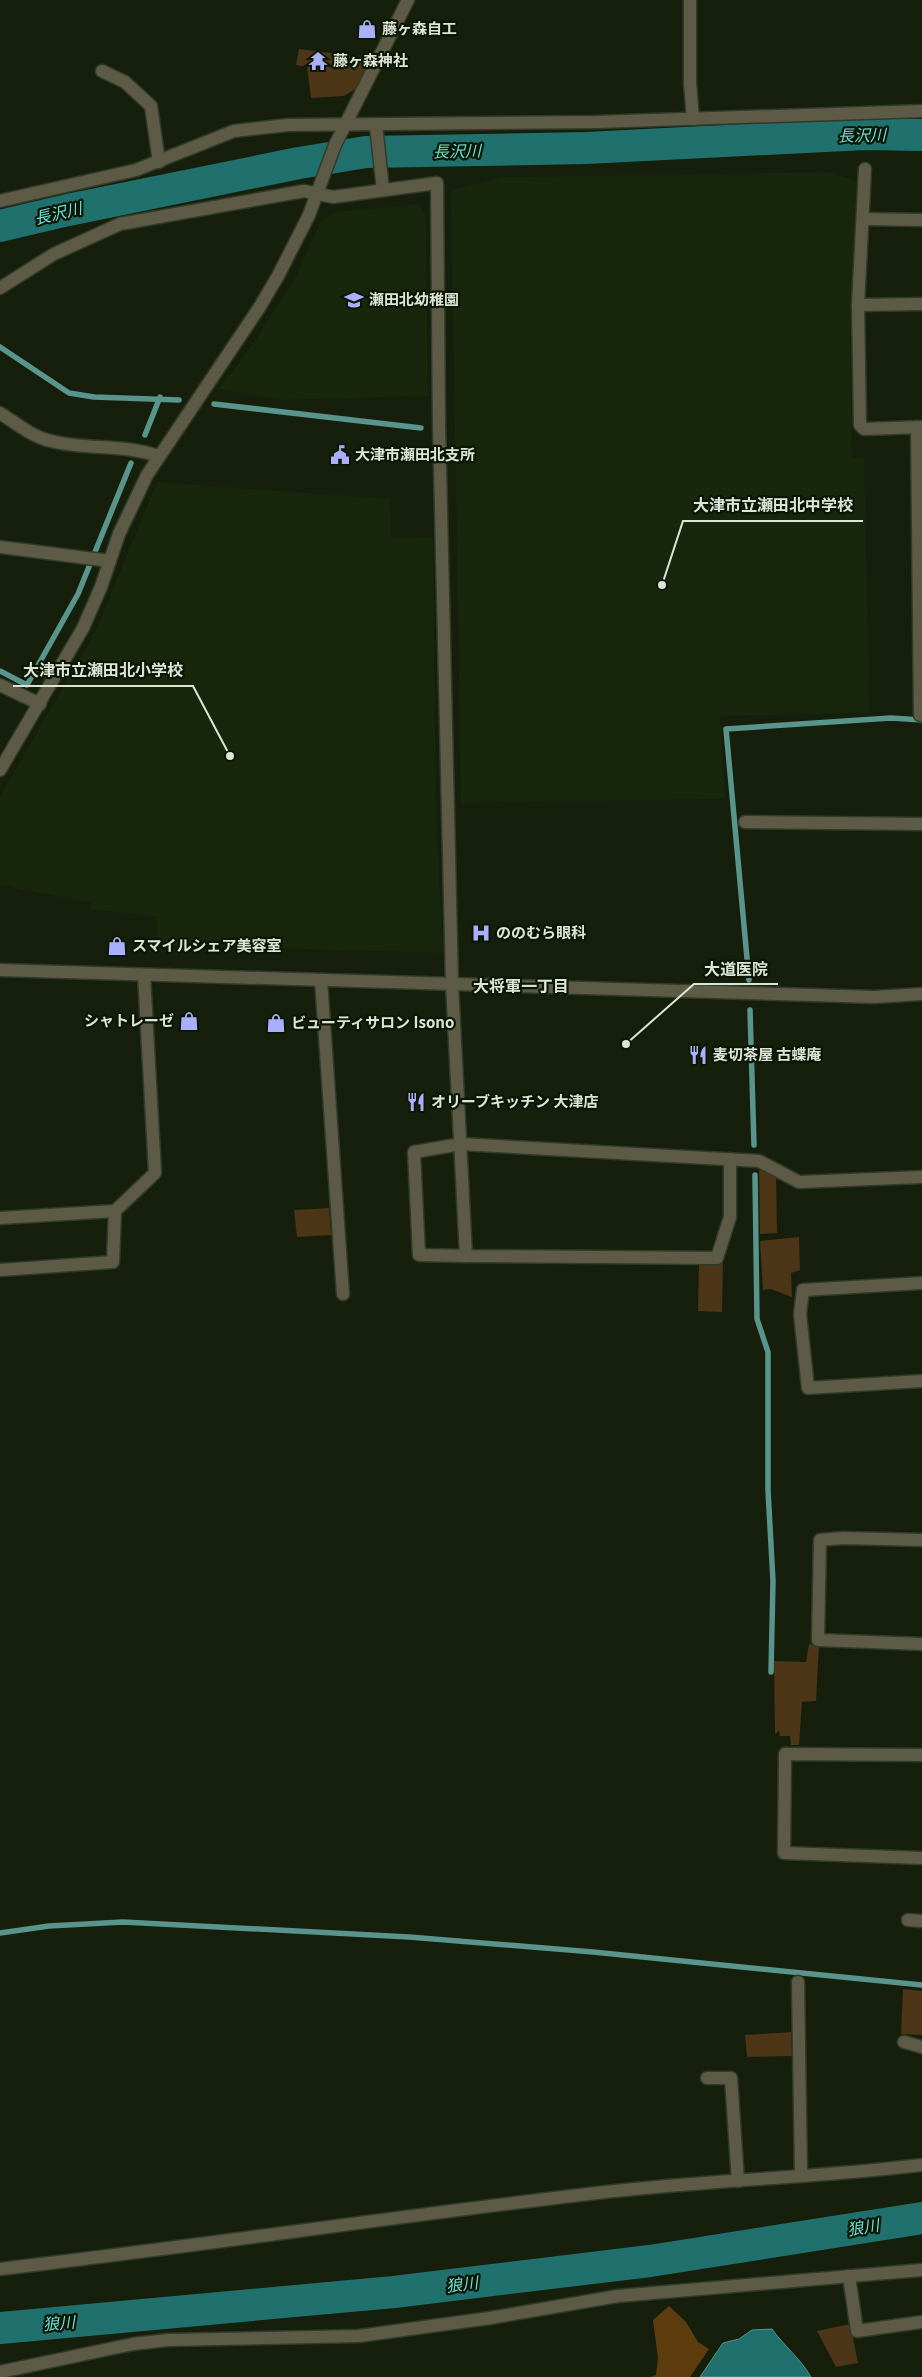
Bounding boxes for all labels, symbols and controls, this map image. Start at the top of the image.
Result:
place label: 藤ヶ森自工 [382,17,457,38]
shop icon: 藤ヶ森自工 [356,18,378,40]
place label: 藤ヶ森神社 [333,49,408,70]
temple icon: 藤ヶ森神社 [307,50,329,72]
water label: 長沢川 [838,122,888,146]
water label: 長沢川 [433,138,483,162]
water label: 長沢川 [32,194,86,229]
place label: 瀬田北幼稚園 [369,288,459,309]
school or university icon: 瀬田北幼稚園 [343,289,365,311]
place label: 大津市瀬田北支所 [355,443,475,464]
public building icon: 大津市瀬田北支所 [329,444,351,466]
callout: 大津市立瀬田北中学校 [683,490,863,521]
text: 大津市立瀬田北中学校 [693,492,853,516]
callout: 大津市立瀬田北小学校 [13,655,193,686]
text: 大津市立瀬田北小学校 [23,657,183,681]
place label: ののむら眼科 [496,921,586,942]
hospital icon: ののむら眼科 [470,922,492,944]
place label: スマイルシェア美容室 [132,934,282,955]
shop icon: スマイルシェア美容室 [106,935,128,957]
callout: 大道医院 [694,953,778,984]
text: 大道医院 [704,956,768,980]
district label: 大将軍一丁目 [473,973,569,997]
place label: シャトレーゼ [84,1009,174,1030]
shop icon: シャトレーゼ [178,1010,200,1032]
place label: ビューティサロン Isono [291,1011,454,1032]
shop icon: ビューティサロン Isono [265,1012,287,1034]
place label: 麦切茶屋 古蝶庵 [713,1043,821,1064]
restaurant icon: 麦切茶屋 古蝶庵 [687,1044,709,1066]
place label: オリーブキッチン 大津店 [431,1090,599,1111]
restaurant icon: オリーブキッチン 大津店 [405,1091,427,1113]
water label: 狼川 [845,2211,882,2240]
water label: 狼川 [445,2269,481,2297]
water label: 狼川 [42,2308,78,2335]

